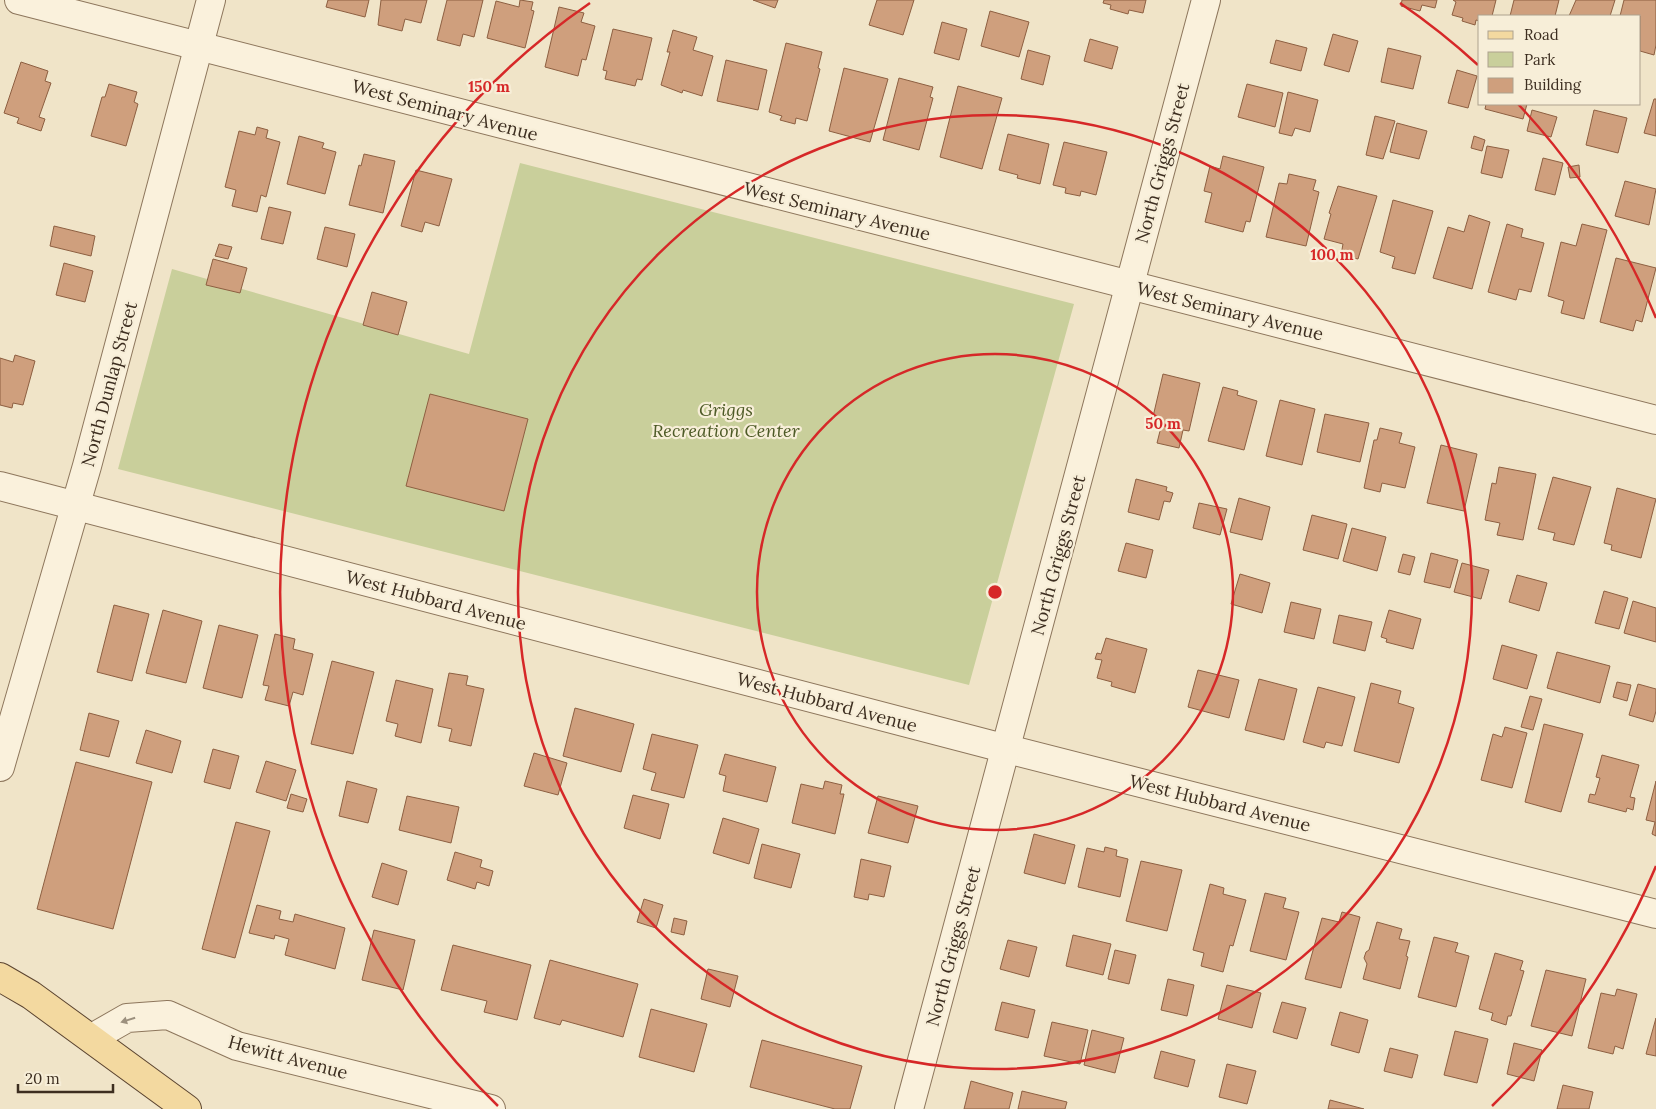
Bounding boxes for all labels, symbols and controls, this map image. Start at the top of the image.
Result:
legend [1478,15,1641,105]
text: Road [1524,25,1559,44]
text: Park [1524,50,1555,69]
street label: West Seminary Avenue [349,74,541,146]
text: Building [1524,75,1582,94]
text: 150 m [468,77,510,96]
street label: North Griggs Street [1130,80,1194,246]
street label: West Seminary Avenue [741,177,933,245]
text: 100 m [1311,245,1354,264]
street label: West Seminary Avenue [1134,277,1326,345]
street label: North Dunlap Street [76,299,142,469]
park label: Griggs Recreation Center [652,398,801,442]
text: 50 m [1145,414,1181,433]
street label: North Griggs Street [1026,472,1090,638]
street label: West Hubbard Avenue [343,565,529,635]
centre of rings [986,583,1004,601]
street label: West Hubbard Avenue [734,667,920,737]
street label: West Hubbard Avenue [1127,769,1313,837]
street label: North Griggs Street [921,863,985,1029]
one-way arrow [120,1016,135,1024]
street label: Hewitt Avenue [226,1030,351,1084]
scale bar [18,1062,112,1094]
text: 20 m [25,1069,60,1088]

